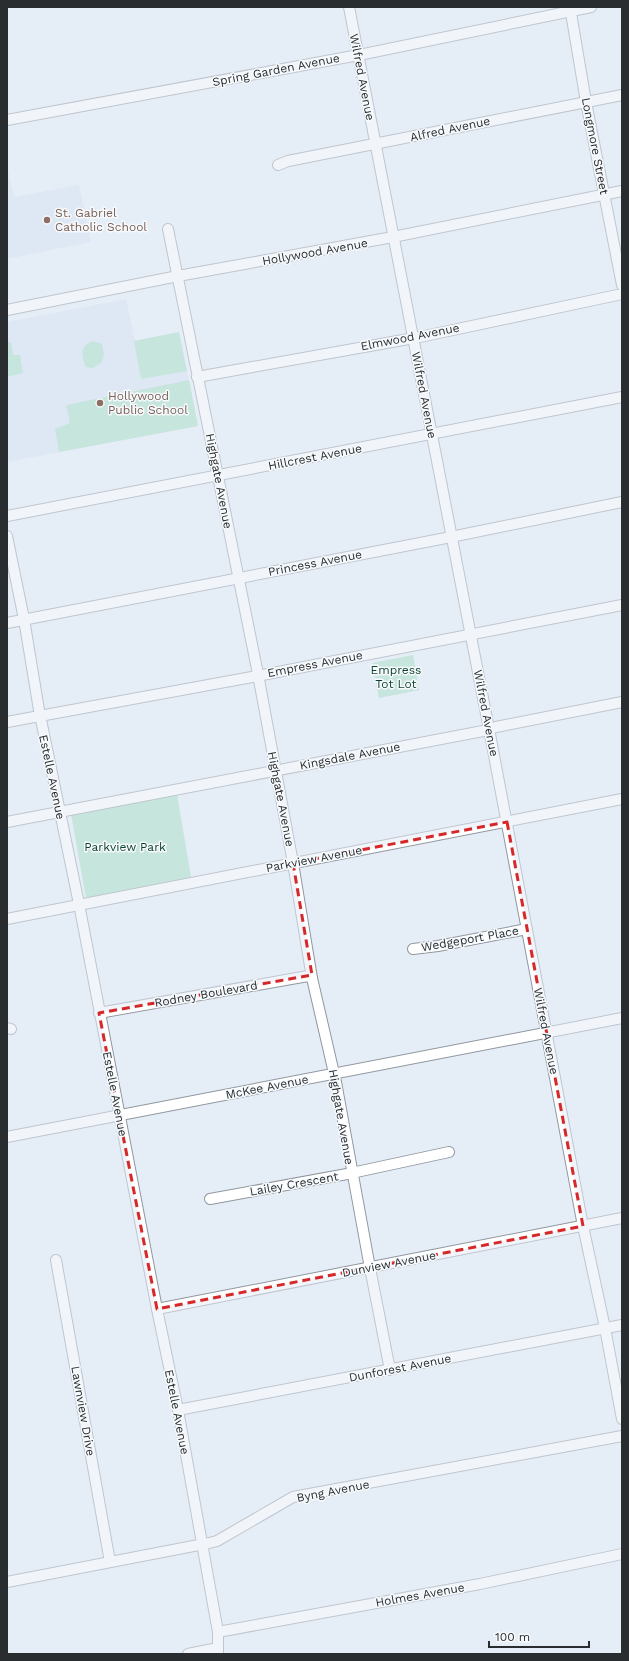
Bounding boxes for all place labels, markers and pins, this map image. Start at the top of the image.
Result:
place label: St. Gabriel Catholic School [55,206,147,234]
marker: St. Gabriel Catholic School [42,215,52,225]
place label: Hollywood Public School [108,389,188,417]
marker: Hollywood Public School [95,398,105,408]

